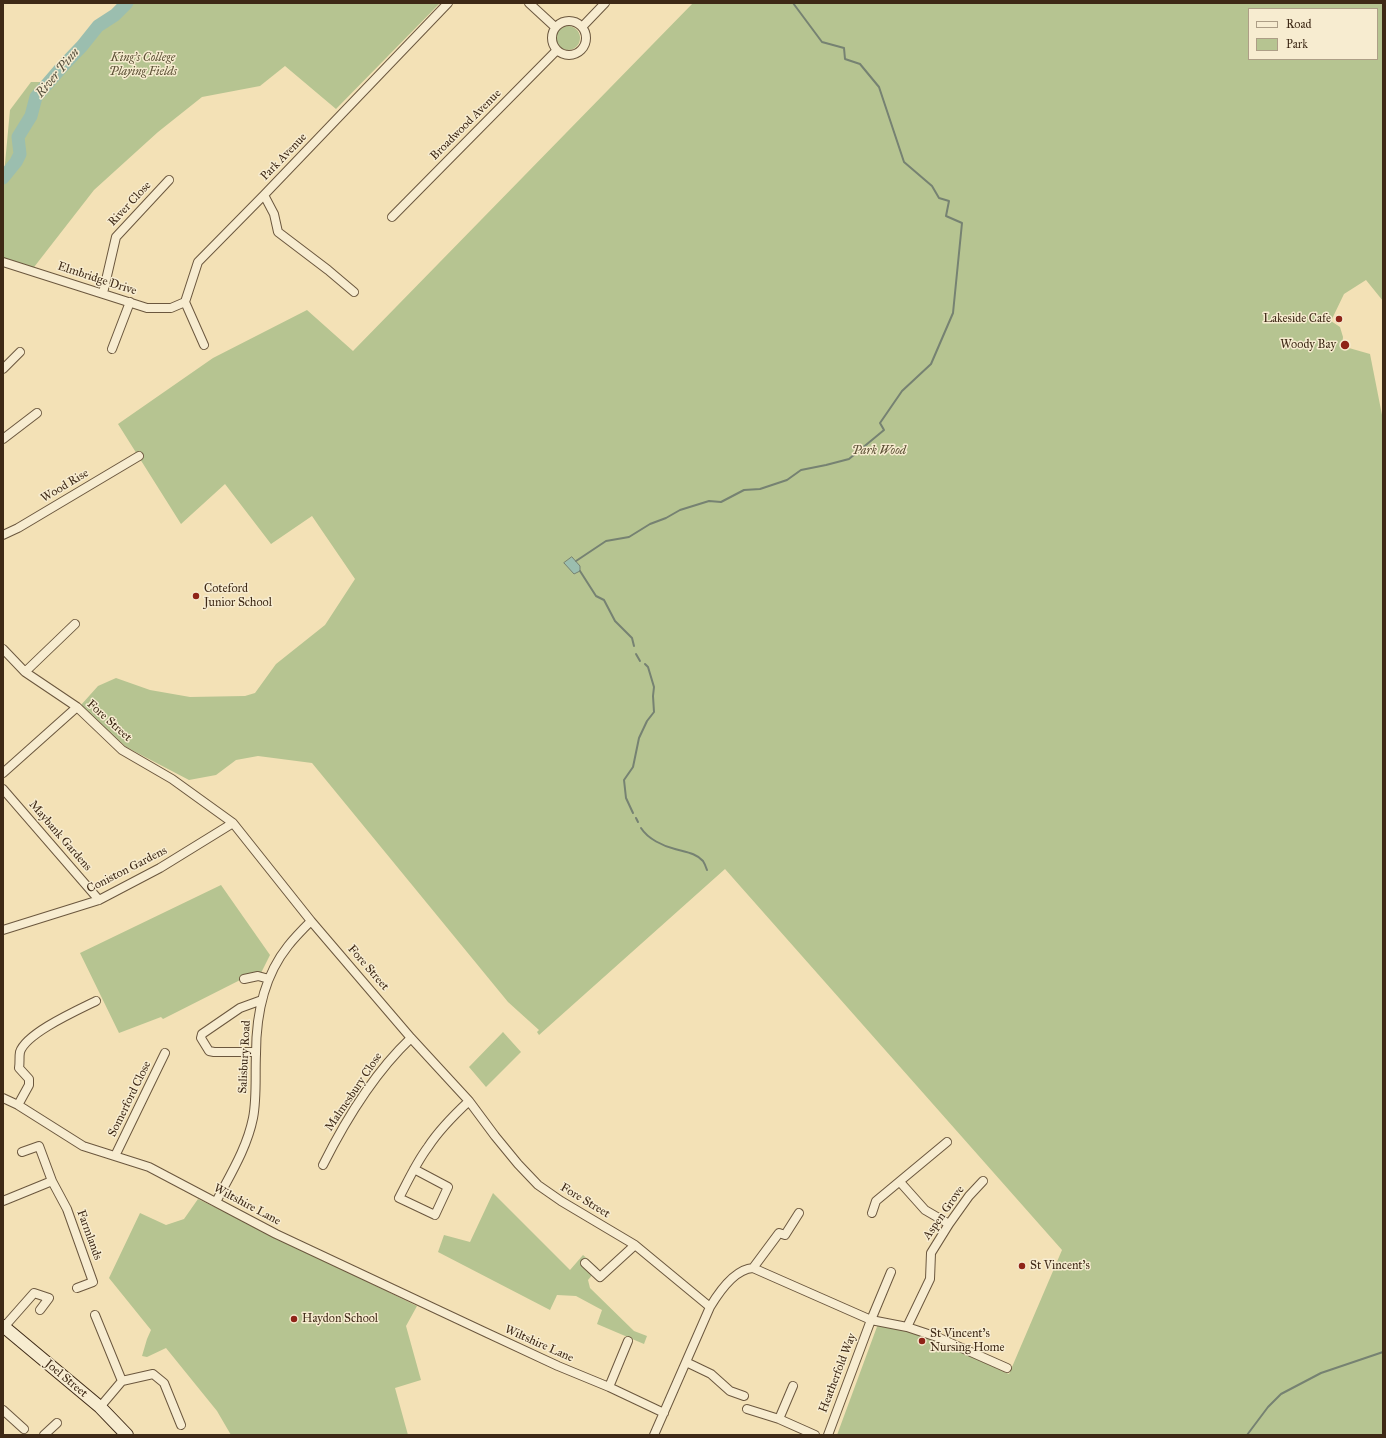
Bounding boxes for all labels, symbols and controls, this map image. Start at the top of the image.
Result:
legend [1248,8,1378,60]
text: Road [1286,17,1312,31]
text: Park [1286,37,1308,51]
water label: River Pinn [33,45,83,101]
park label: King's College Playing Fields [109,51,177,79]
street label: Broadwood Avenue [428,87,504,163]
street label: Park Avenue [258,130,310,184]
street label: River Close [106,179,154,229]
street label: Elmbridge Drive [56,259,138,299]
place label: Lakeside Cafe [1263,312,1331,326]
marker: Lakeside Cafe [1334,314,1344,324]
place label: Woody Bay [1280,338,1336,352]
marker: Woody Bay [1339,339,1351,351]
park label: Park Wood [852,444,906,458]
street label: Wood Rise [39,466,91,506]
place label: Coteford Junior School [204,582,272,610]
marker: Coteford Junior School [191,591,201,601]
street label: Fore Street [84,697,134,745]
street label: Maybank Gardens [25,798,95,874]
street label: Coniston Gardens [84,844,170,896]
street label: Fore Street [344,942,392,994]
street label: Salisbury Road [236,1020,254,1094]
street label: Malmesbury Close [322,1050,386,1134]
street label: Somerford Close [105,1059,155,1139]
street label: Wiltshire Lane [211,1181,283,1229]
street label: Fore Street [558,1181,612,1221]
street label: Aspen Grove [920,1183,968,1243]
street label: Farmlands [73,1208,105,1262]
place label: St Vincent's [1030,1259,1090,1273]
marker: St Vincent's [1017,1261,1027,1271]
place label: Haydon School [302,1312,378,1326]
marker: Haydon School [289,1314,299,1324]
street label: Wiltshire Lane [502,1322,576,1366]
place label: St Vincent's Nursing Home [930,1327,1005,1355]
street label: Heatherfold Way [816,1331,860,1415]
marker: St Vincent's Nursing Home [917,1336,927,1346]
street label: Joel Street [42,1357,90,1401]

